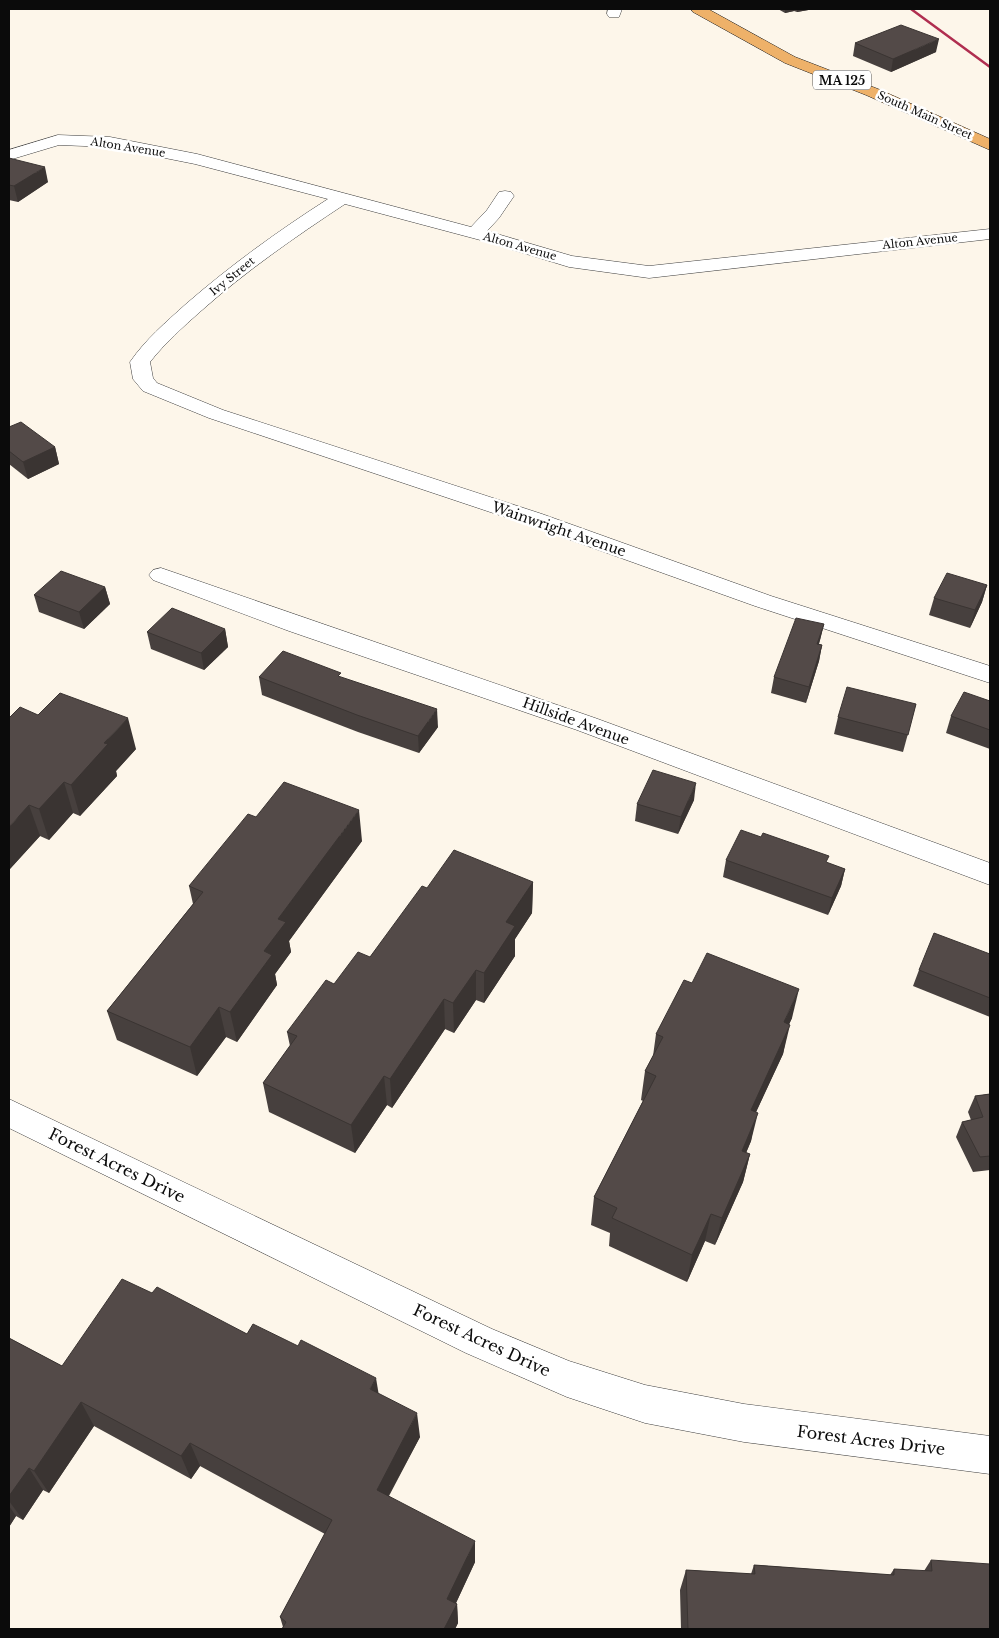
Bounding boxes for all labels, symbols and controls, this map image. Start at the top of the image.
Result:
road number: MA 125 [813,70,871,90]
street label: South Main Street [875,88,975,143]
street label: Alton Avenue [89,134,166,160]
street label: Alton Avenue [481,229,558,263]
street label: Alton Avenue [881,230,958,252]
street label: Ivy Street [207,253,258,298]
street label: Wainwright Avenue [489,497,628,560]
street label: Hillside Avenue [520,693,632,749]
street label: Forest Acres Drive [46,1123,188,1207]
street label: Forest Acres Drive [410,1299,554,1381]
street label: Forest Acres Drive [796,1421,946,1459]

